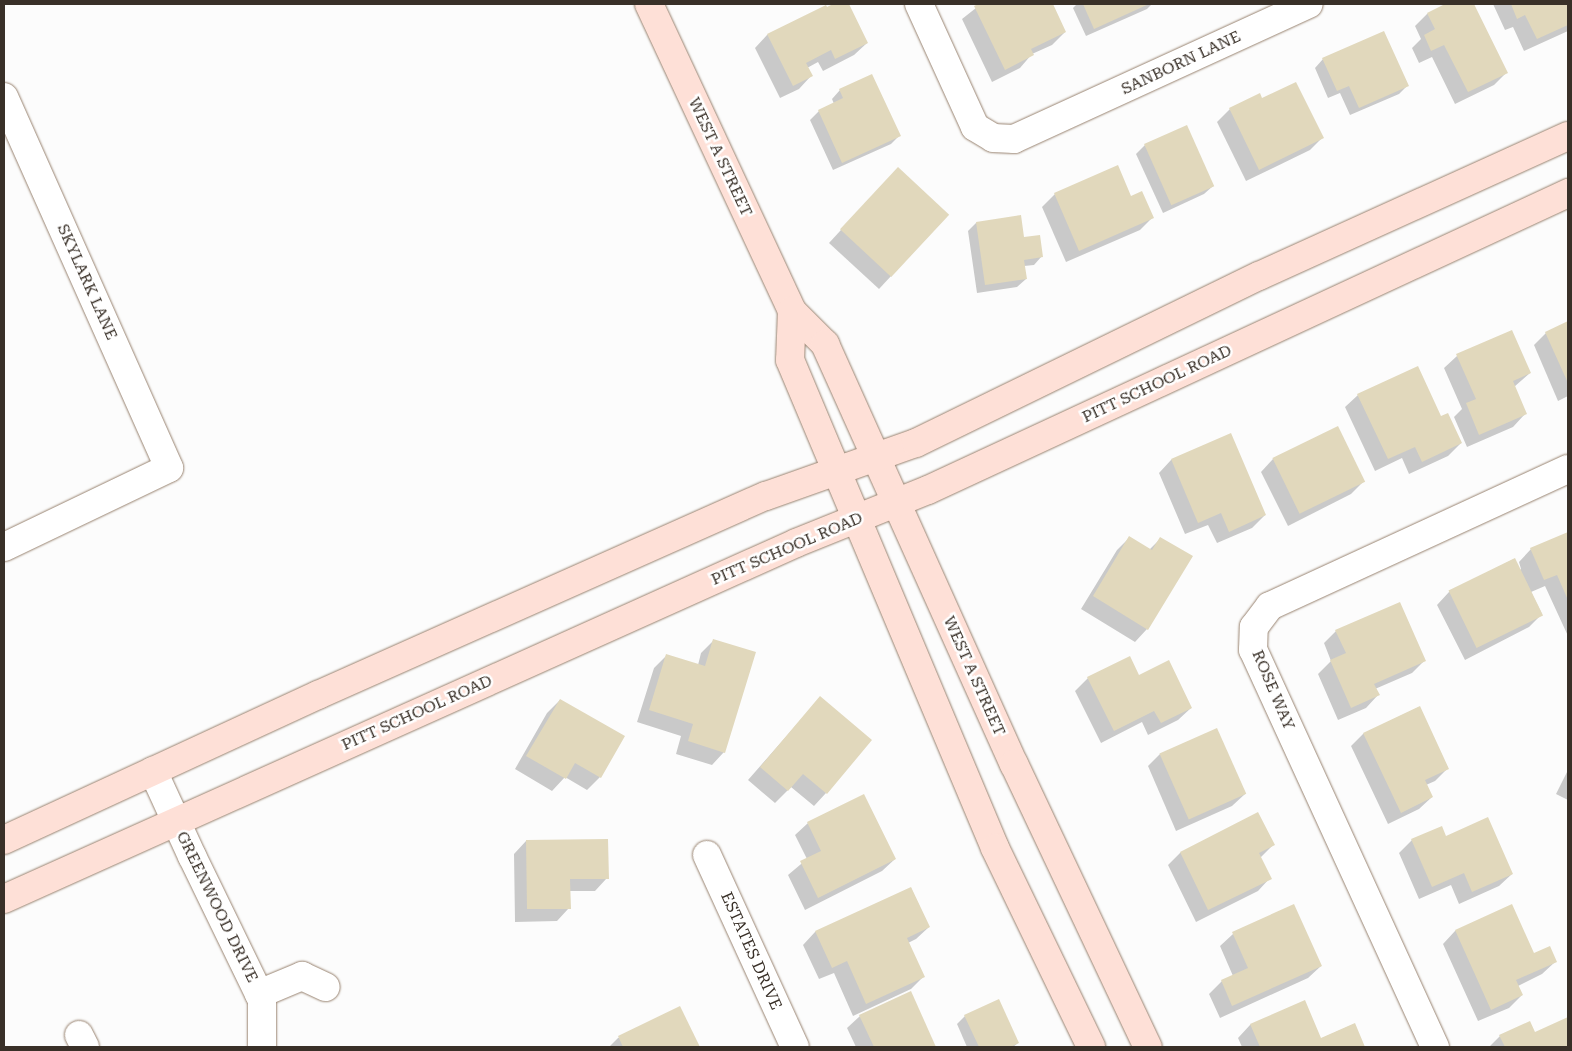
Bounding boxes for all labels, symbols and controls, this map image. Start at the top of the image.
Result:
street label: SANBORN LANE [1118,27,1244,99]
street label: WEST A STREET [684,95,756,219]
street label: SKYLARK LANE [53,221,121,343]
street label: PITT SCHOOL ROAD [1079,341,1235,427]
street label: PITT SCHOOL ROAD [708,508,866,590]
street label: WEST A STREET [939,613,1009,739]
street label: ROSE WAY [1248,647,1298,733]
street label: PITT SCHOOL ROAD [339,671,495,755]
street label: GREENWOOD DRIVE [172,828,262,986]
street label: ESTATES DRIVE [716,889,786,1013]

